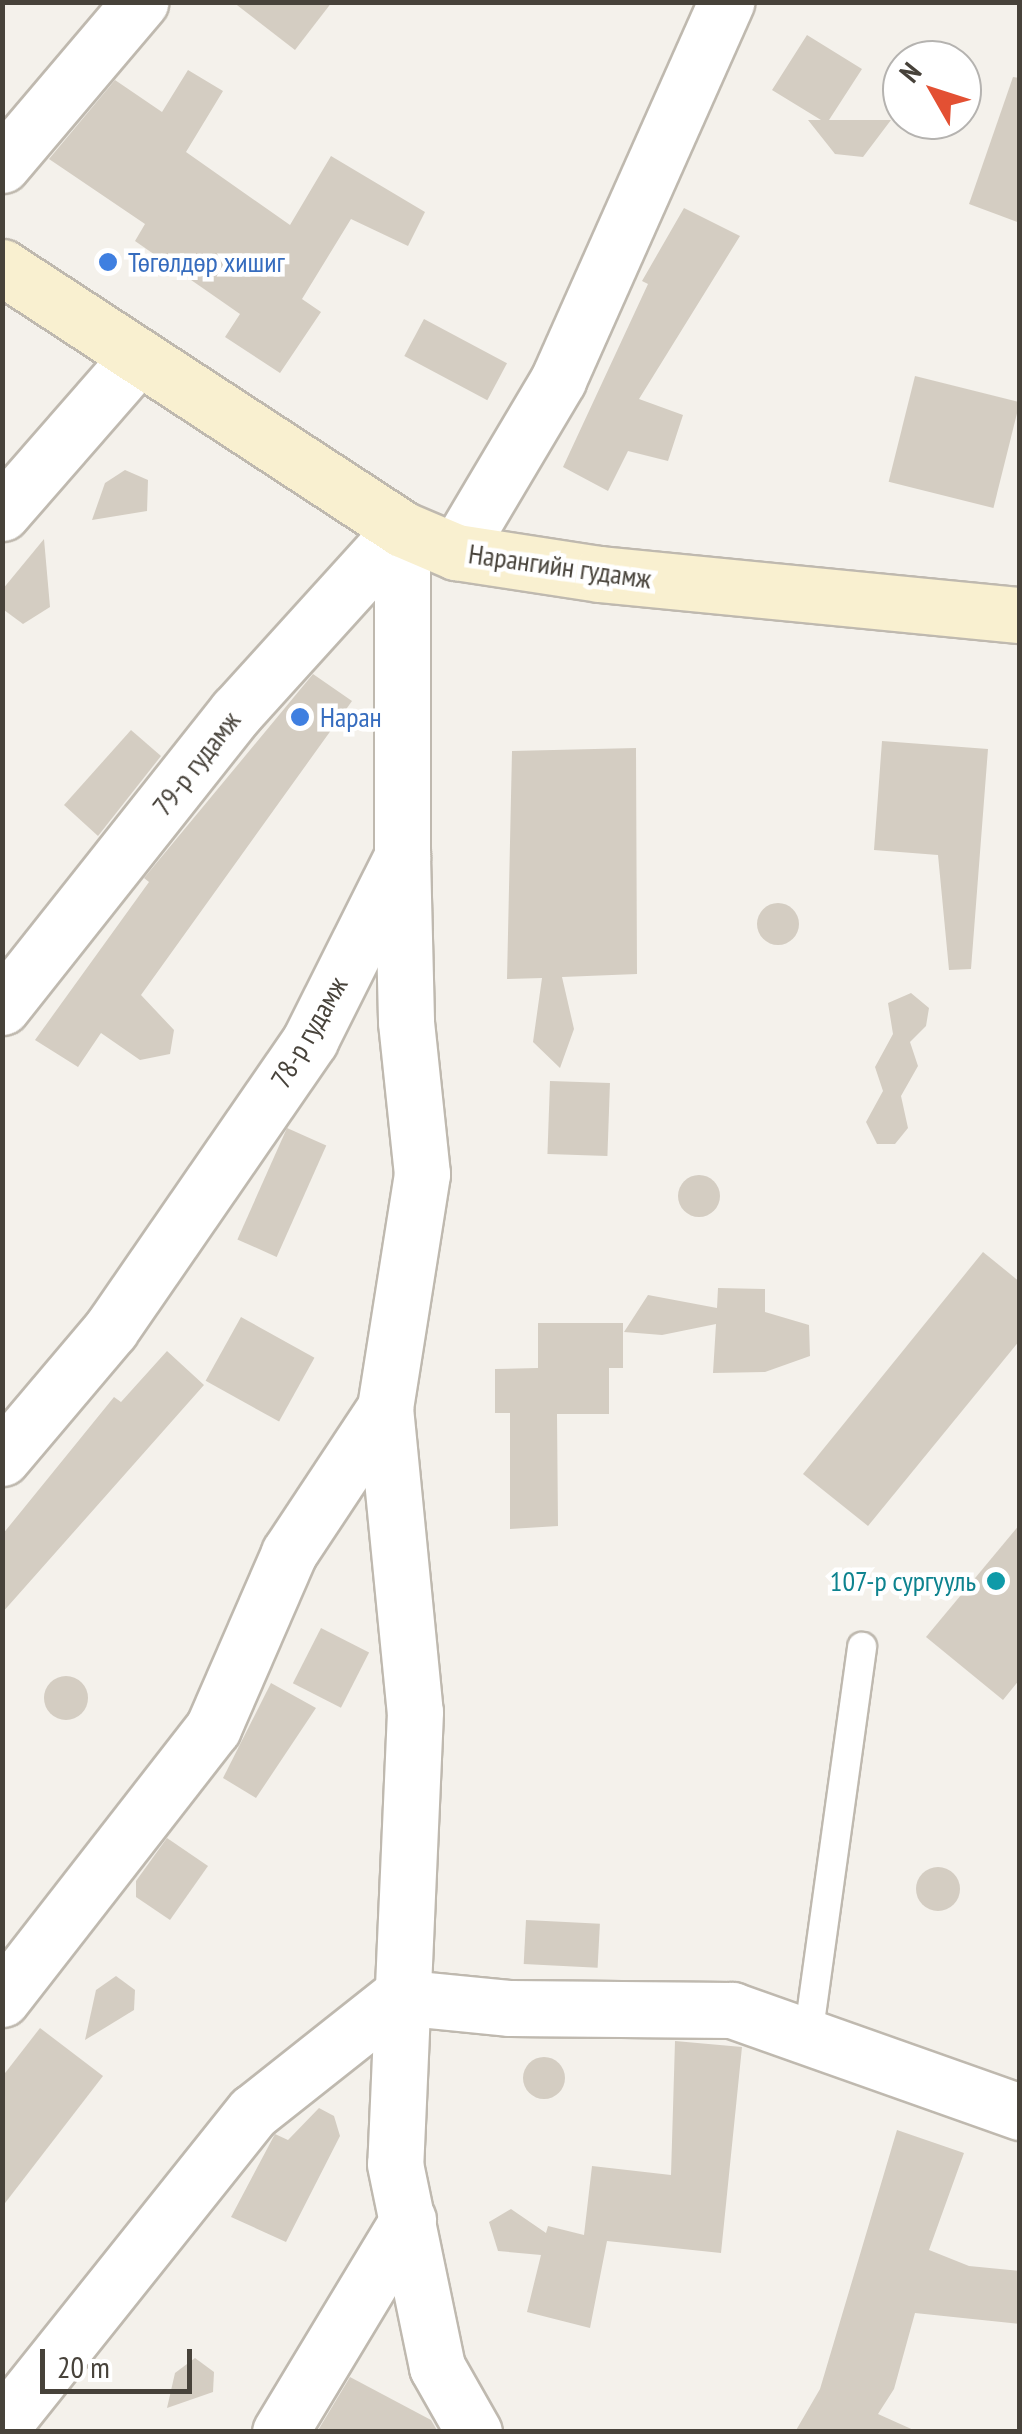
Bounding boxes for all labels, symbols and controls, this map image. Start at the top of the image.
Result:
north arrow [882,40,982,140]
text: N [891,55,929,90]
place label: Төгөлдөр хишиг [128,245,285,279]
marker: Төгөлдөр хишиг [97,251,119,273]
street label: Нарангийн гудамж [466,537,654,595]
place label: Наран [320,700,382,734]
street label: 79-р гудамж [145,704,247,822]
marker: Наран [289,706,311,728]
street label: 78-р гудамж [264,970,354,1094]
place label: 107-р сургууль [830,1564,976,1598]
marker: 107-р сургууль [985,1570,1007,1592]
scale bar [45,2329,198,2391]
text: 20 m [57,2347,110,2386]

